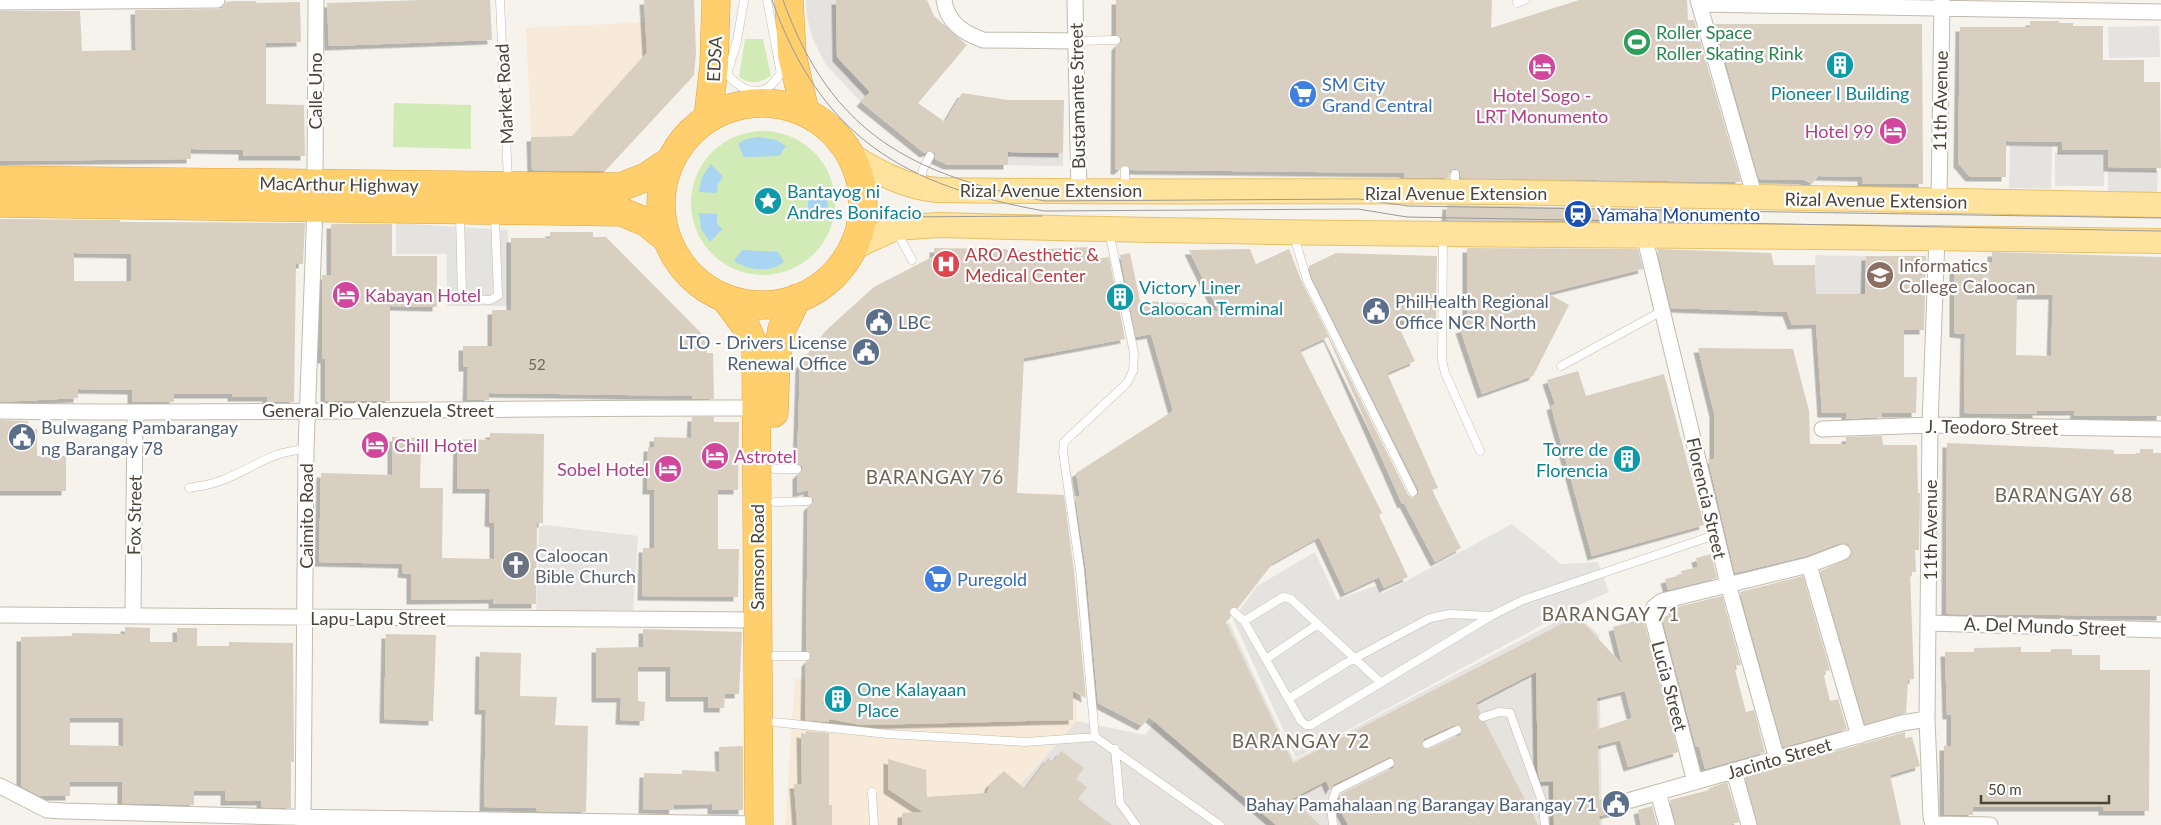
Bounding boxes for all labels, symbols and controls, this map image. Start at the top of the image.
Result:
place label: Roller Space Roller Skating Rink [1656,21,1804,64]
street label: Bustamante Street [1065,22,1089,169]
sports icon: Roller Space Roller Skating Rink [1622,27,1652,57]
street label: EDSA [702,35,726,82]
street label: Market Road [490,43,518,145]
building icon: Pioneer I Building [1825,50,1855,80]
street label: 11th Avenue [1928,50,1952,152]
hotel icon: Hotel Sogo - LRT Monumento [1527,52,1557,82]
street label: Calle Uno [304,53,326,129]
place label: SM City Grand Central [1322,73,1432,116]
supermarket icon: SM City Grand Central [1288,79,1318,109]
place label: Pioneer I Building [1771,82,1909,104]
place label: Hotel Sogo - LRT Monumento [1476,84,1608,127]
hotel icon: Hotel 99 [1878,116,1908,146]
place label: Hotel 99 [1805,120,1874,142]
street label: MacArthur Highway [259,172,420,196]
street label: Rizal Avenue Extension [960,179,1142,201]
place label: Bantayog ni Andres Bonifacio [787,180,922,223]
street label: Rizal Avenue Extension [1365,182,1547,204]
place icon: Bantayog ni Andres Bonifacio [753,186,783,216]
street label: Rizal Avenue Extension [1784,187,1968,213]
station icon: Yamaha Monumento [1563,199,1593,229]
place label: Yamaha Monumento [1597,203,1760,225]
place label: ARO Aesthetic & Medical Center [965,243,1099,286]
hospital icon: ARO Aesthetic & Medical Center [931,249,961,279]
place label: Informatics College Caloocan [1899,254,2036,297]
school or university icon: Informatics College Caloocan [1865,260,1895,290]
place label: Victory Liner Caloocan Terminal [1139,276,1283,319]
hotel icon: Kabayan Hotel [331,280,361,310]
building icon: Victory Liner Caloocan Terminal [1105,282,1135,312]
place label: Kabayan Hotel [365,284,481,306]
place label: PhilHealth Regional Office NCR North [1395,290,1549,333]
public building icon: PhilHealth Regional Office NCR North [1361,296,1391,326]
public building icon: LBC [864,307,894,337]
place label: LBC [898,311,931,333]
place label: LTO - Drivers License Renewal Office [678,331,847,374]
public building icon: LTO - Drivers License Renewal Office [851,337,881,367]
house number: 52 [528,355,546,373]
street label: General Pio Valenzuela Street [262,399,495,421]
street label: J. Teodoro Street [1926,415,2059,439]
place label: Bulwagang Pambarangay ng Barangay 78 [41,416,239,459]
public building icon: Bulwagang Pambarangay ng Barangay 78 [7,422,37,452]
hotel icon: Chill Hotel [360,430,390,460]
place label: Chill Hotel [394,434,477,456]
street label: Florencia Street [1682,435,1732,561]
place label: Torre de Florencia [1536,438,1608,481]
hotel icon: Astrotel [700,441,730,471]
building icon: Torre de Florencia [1612,444,1642,474]
place label: Astrotel [734,445,797,467]
hotel icon: Sobel Hotel [653,454,683,484]
place label: Sobel Hotel [557,458,649,480]
street label: Caimito Road [295,463,317,569]
district label: BARANGAY 76 [866,465,1004,488]
street label: Fox Street [122,474,146,555]
street label: 11th Avenue [1919,480,1941,580]
district label: BARANGAY 68 [1995,483,2133,506]
street label: Samson Road [746,504,768,610]
place label: Caloocan Bible Church [535,544,636,587]
church icon: Caloocan Bible Church [501,550,531,580]
supermarket icon: Puregold [923,564,953,594]
place label: Puregold [957,568,1027,590]
district label: BARANGAY 71 [1542,602,1680,625]
street label: Lapu-Lapu Street [310,607,446,629]
street label: A. Del Mundo Street [1964,612,2127,640]
street label: Lucia Street [1647,638,1693,734]
place label: One Kalayaan Place [857,678,966,721]
building icon: One Kalayaan Place [823,684,853,714]
district label: BARANGAY 72 [1232,729,1370,752]
street label: Jacinto Street [1724,732,1834,783]
scale bar [1981,772,2108,804]
text: 50 m [1988,780,2022,798]
public building icon: Bahay Pamahalaan ng Barangay Barangay 71 [1601,789,1631,819]
place label: Bahay Pamahalaan ng Barangay Barangay 71 [1246,793,1597,815]

